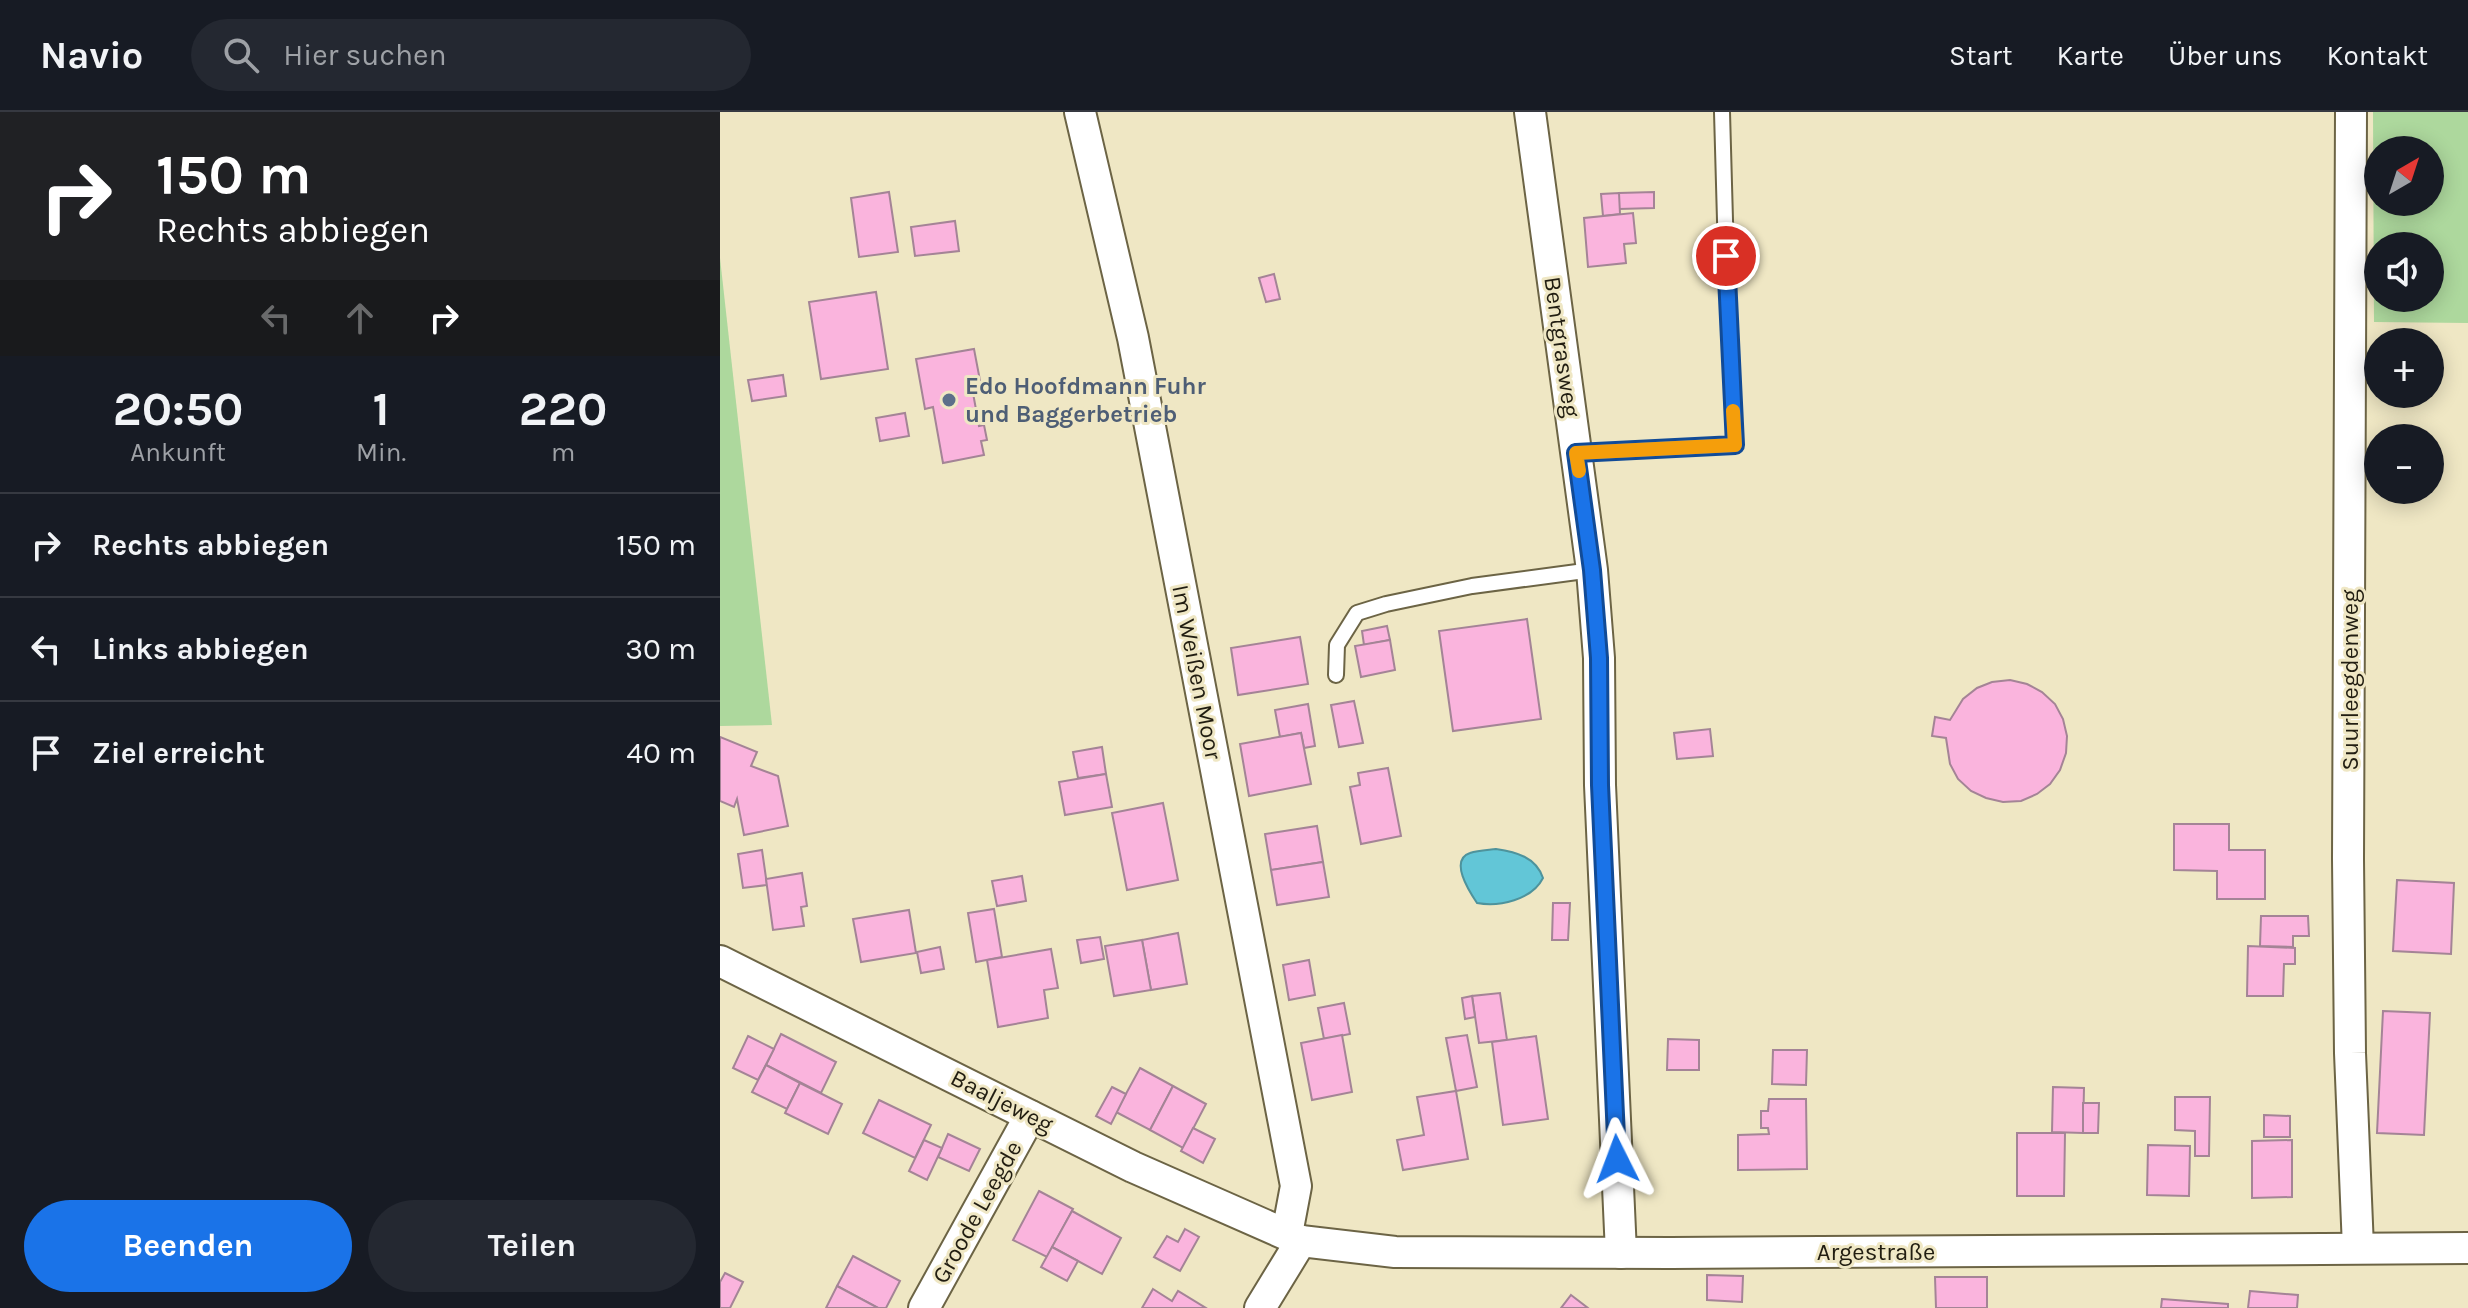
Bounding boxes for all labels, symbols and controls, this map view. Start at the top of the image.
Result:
search box [191,19,751,91]
text: Navio [40,33,143,78]
icon: search [219,33,263,77]
text: Hier suchen [283,37,447,73]
text: Start [1949,39,2012,72]
text: Karte [2056,39,2124,72]
text: Über uns [2168,39,2283,72]
text: Kontakt [2327,39,2428,72]
north arrow [2364,136,2444,216]
map controls [2364,136,2444,504]
text: 150 m [156,142,311,207]
icon: right [24,144,128,248]
text: Rechts abbiegen [156,209,430,251]
pin [1692,222,1760,290]
button: sound [2364,232,2444,312]
icon: arrive [1704,234,1748,278]
street label: Bentgrasweg [1538,275,1586,420]
icon: left [254,296,298,340]
icon: ahead [338,296,382,340]
icon: right [422,296,466,340]
button: + [2364,328,2444,408]
place label: Edo Hoofdmann Fuhr und Baggerbetrieb [965,372,1206,428]
text: 20:50 [113,381,243,437]
text: 1 [373,381,390,437]
text: 220 [519,381,607,437]
marker: Edo Hoofdmann Fuhr und Baggerbetrieb [940,391,958,409]
button: − [2364,424,2444,504]
text: Ankunft [130,437,226,468]
text: Min. [356,437,406,468]
text: m [551,437,575,468]
icon: right [24,523,68,567]
text: Rechts abbiegen [92,527,329,563]
text: 150 m [616,527,696,563]
street label: Im Weißen Moor [1166,582,1228,762]
street label: Suurleegdenweg [2336,589,2364,771]
icon: left [24,627,68,671]
text: Links abbiegen [92,631,309,667]
text: 30 m [625,631,696,667]
icon: arrive [24,731,68,775]
text: Ziel erreicht [92,735,265,771]
text: 40 m [626,735,696,771]
street label: Baaljeweg [946,1063,1058,1139]
position arrow [1575,1117,1659,1201]
street label: Groode Leegde [926,1136,1028,1288]
button: Beenden [24,1200,352,1292]
button: Teilen [368,1200,696,1292]
street label: Argestraße [1817,1238,1935,1266]

